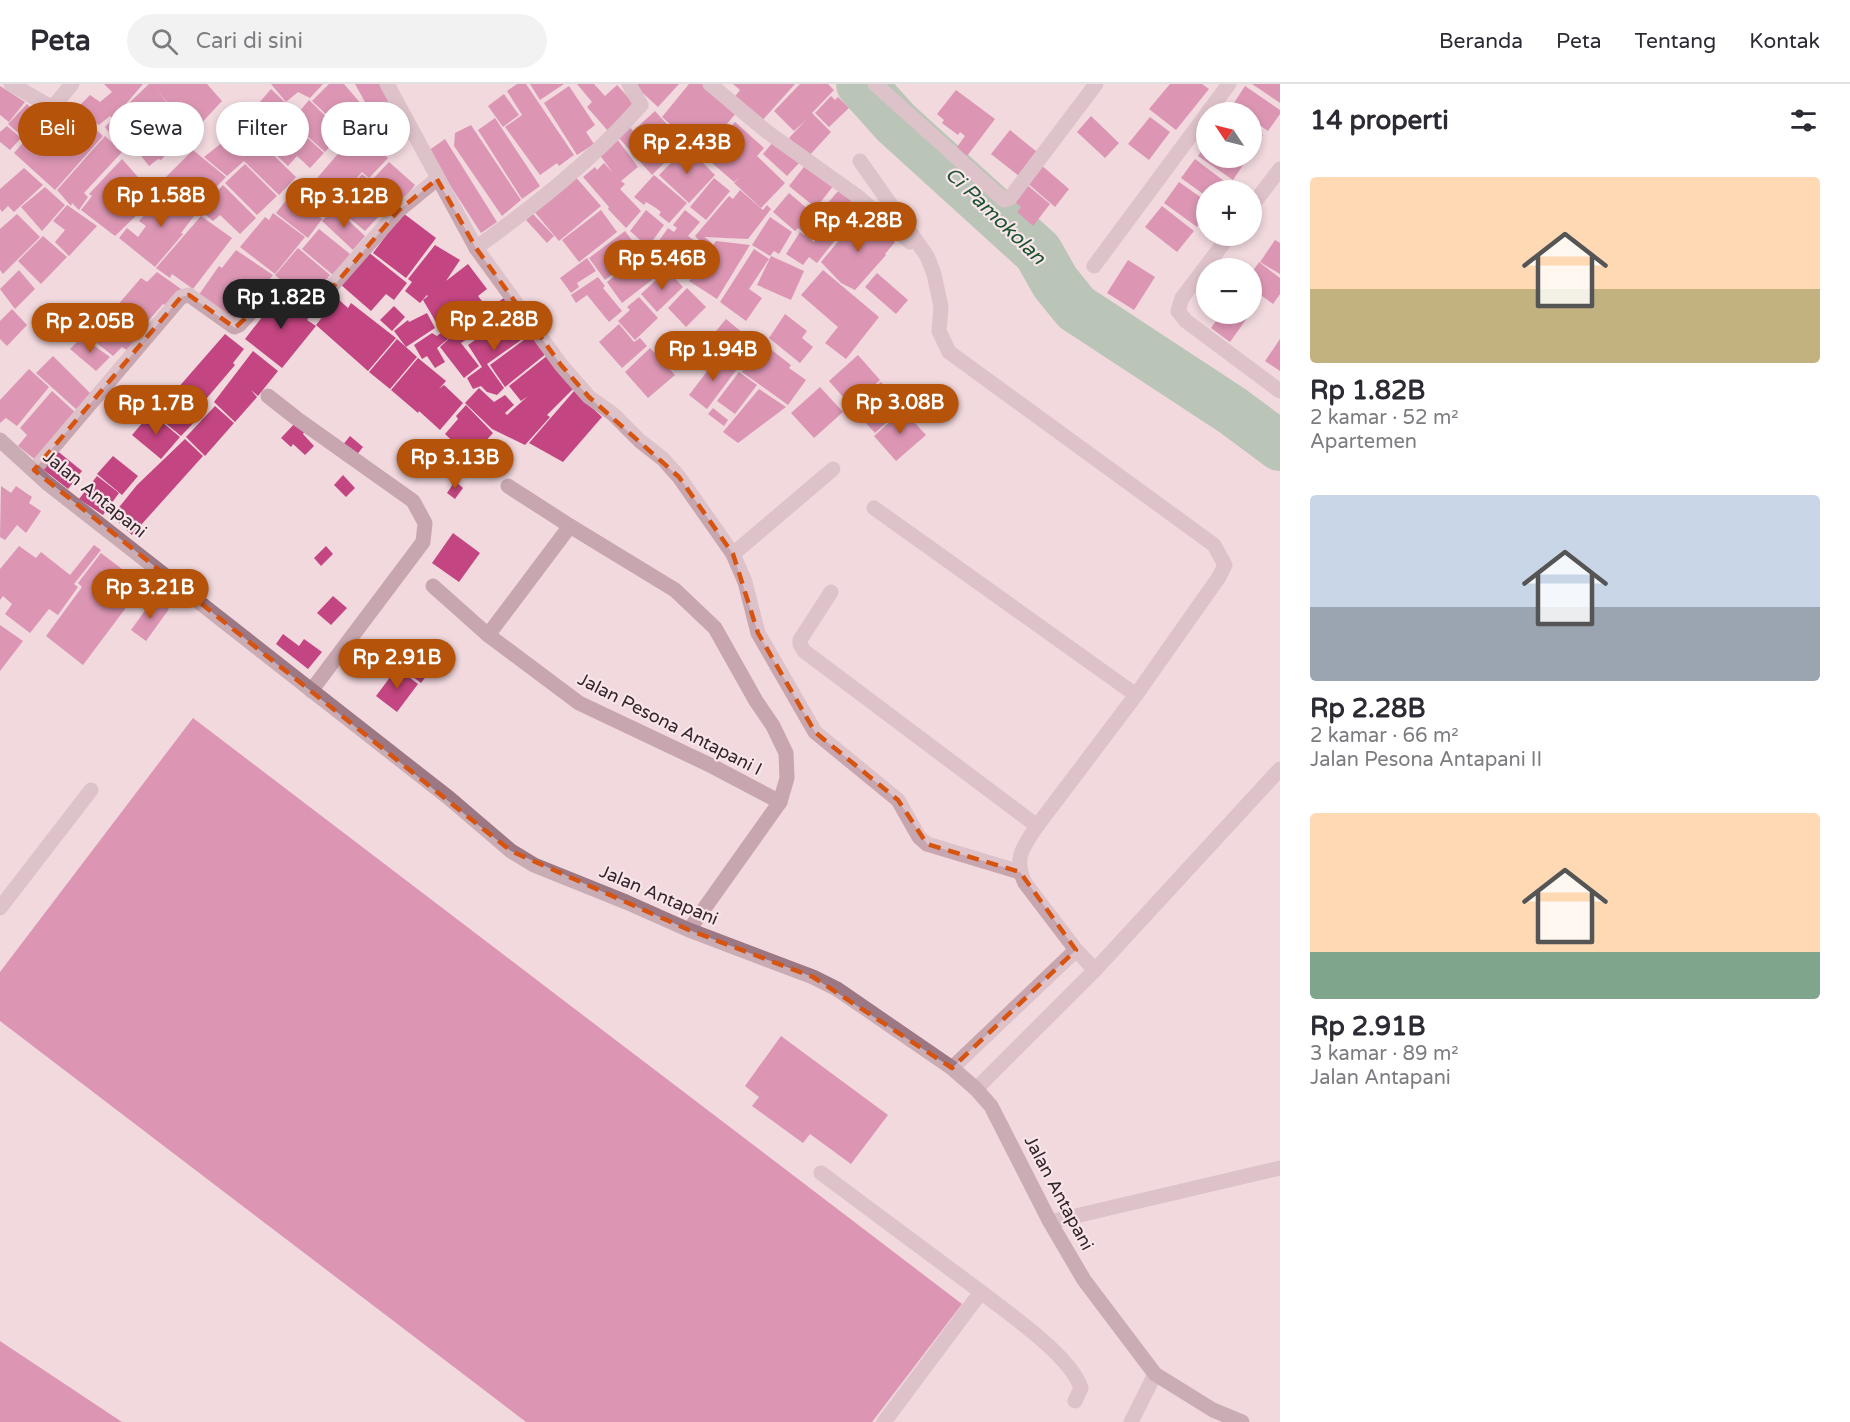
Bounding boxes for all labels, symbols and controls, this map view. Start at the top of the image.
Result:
search box [127,14,547,68]
text: Peta [30,24,91,58]
icon: search [148,25,181,58]
text: Cari di sini [196,28,303,54]
text: Beranda [1439,29,1523,54]
text: Peta [1556,29,1602,54]
text: Tentang [1635,29,1716,54]
text: Kontak [1749,29,1820,54]
chip: Beli [18,102,97,156]
chip: Sewa [109,102,204,156]
chip: Filter [216,102,309,156]
chip: Baru [321,102,410,156]
north arrow [1196,102,1262,168]
map controls [1196,102,1262,324]
icon: filters [1787,104,1820,137]
text: 14 properti [1310,105,1449,136]
pin: Rp 2.43B [625,124,749,175]
text: Rp 2.43B [643,131,731,155]
water label: Ci Pamokolan [940,162,1051,270]
pin: Rp 1.58B [99,177,223,228]
pin: Rp 3.12B [282,178,406,229]
button: + [1196,180,1262,246]
text: Rp 1.58B [117,184,205,208]
text: Rp 3.12B [300,185,388,209]
pin: Rp 4.28B [796,202,920,253]
text: Rp 4.28B [814,209,902,233]
icon: home [1511,216,1619,324]
pin: Rp 5.46B [600,240,724,291]
text: Rp 5.46B [618,247,706,271]
button: − [1196,258,1262,324]
pin: Rp 1.82B [219,279,343,330]
text: Rp 1.82B [237,286,325,310]
pin: Rp 2.28B [432,301,556,352]
pin: Rp 2.05B [28,303,152,354]
text: Rp 2.28B [450,308,538,332]
text: Rp 2.05B [46,310,134,334]
pin: Rp 1.94B [651,331,775,382]
text: Rp 1.94B [669,338,757,362]
text: Rp 1.82B [1310,375,1425,406]
pin: Rp 3.08B [838,384,962,435]
pin: Rp 1.7B [101,385,211,436]
text: Rp 3.08B [856,391,944,415]
text: Rp 1.7B [118,392,194,416]
text: 2 kamar · 52 m² [1310,406,1459,430]
text: Apartemen [1310,430,1417,454]
pin: Rp 3.13B [393,439,517,490]
street label: Jalan Antapani [39,446,151,542]
text: Rp 3.13B [411,446,499,470]
icon: home [1511,534,1619,642]
pin: Rp 3.21B [88,569,212,620]
text: Rp 3.21B [106,576,194,600]
pin: Rp 2.91B [335,639,459,690]
text: Rp 2.91B [353,646,441,670]
street label: Jalan Pesona Antapani I [574,668,766,780]
text: Rp 2.28B [1310,693,1425,724]
text: 2 kamar · 66 m² [1310,724,1459,748]
text: Jalan Pesona Antapani II [1310,748,1542,772]
icon: home [1511,852,1619,960]
street label: Jalan Antapani [596,860,722,930]
text: Rp 2.91B [1310,1011,1425,1042]
text: 3 kamar · 89 m² [1310,1042,1459,1066]
text: Jalan Antapani [1310,1066,1451,1090]
street label: Jalan Antapani [1020,1132,1098,1254]

